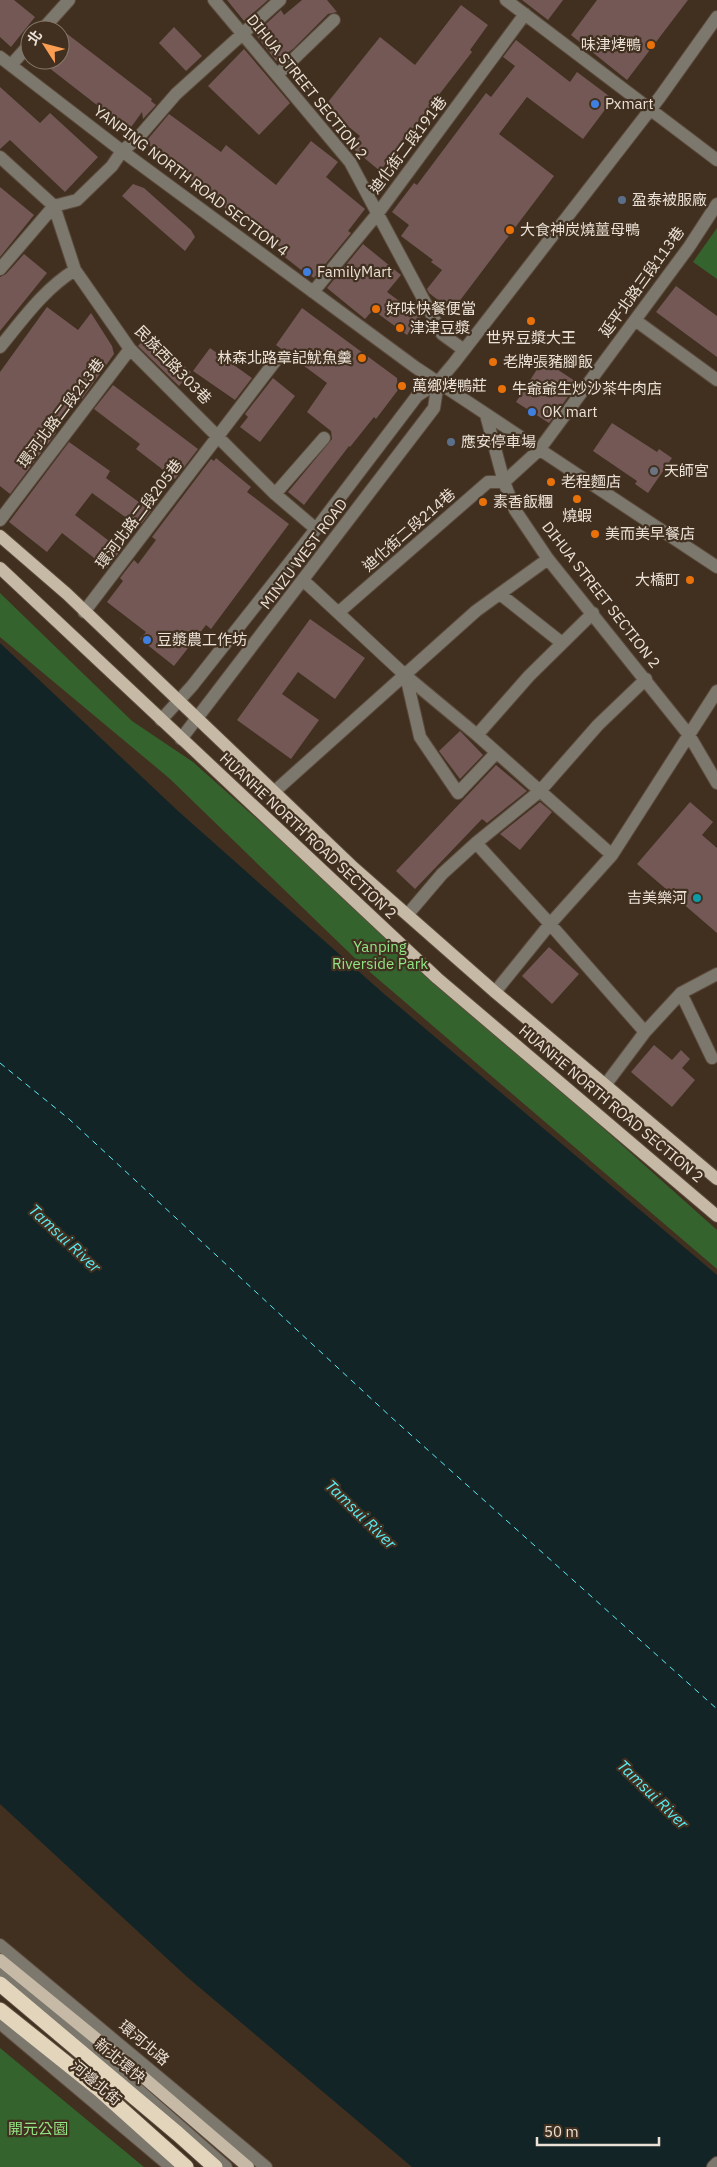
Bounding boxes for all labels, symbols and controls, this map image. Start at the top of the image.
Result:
street label: DIHUA STREET SECTION 2 [243,10,372,163]
north arrow [20,20,70,70]
text: 北 [23,26,46,48]
place label: 味津烤鴨 [581,35,641,54]
marker: 味津烤鴨 [645,39,657,51]
street label: 迪化街二段191巷 [365,92,450,197]
place label: Pxmart [605,94,653,113]
marker: Pxmart [589,98,601,110]
street label: YANPING NORTH ROAD SECTION 4 [90,101,293,260]
place label: 盈泰被服廠 [632,190,707,209]
marker: 盈泰被服廠 [616,194,628,206]
place label: 大食神炭燒薑母鴨 [520,220,640,239]
street label: 延平北路三段113巷 [595,223,688,341]
marker: 大食神炭燒薑母鴨 [504,224,516,236]
place label: FamilyMart [317,262,392,281]
marker: FamilyMart [301,266,313,278]
place label: 好味快餐便當 [386,299,476,318]
marker: 好味快餐便當 [370,303,382,315]
marker: 世界豆漿大王 [525,315,537,327]
place label: 津津豆漿 [410,318,470,337]
street label: 民族西路303巷 [131,321,216,408]
marker: 津津豆漿 [394,322,406,334]
place label: 世界豆漿大王 [486,328,576,347]
place label: 林森北路章記魷魚羹 [217,348,352,367]
marker: 林森北路章記魷魚羹 [356,352,368,364]
place label: 老牌張豬腳飯 [503,352,593,371]
street label: 環河北路二段213巷 [13,354,108,471]
marker: 老牌張豬腳飯 [487,356,499,368]
place label: 萬鄉烤鴨莊 [412,376,487,395]
place label: 牛爺爺生炒沙茶牛肉店 [512,379,662,398]
marker: 萬鄉烤鴨莊 [396,380,408,392]
marker: 牛爺爺生炒沙茶牛肉店 [496,383,508,395]
place label: OK mart [542,402,598,421]
marker: OK mart [526,406,538,418]
place label: 應安停車場 [461,432,536,451]
marker: 應安停車場 [445,436,457,448]
street label: 環河北路二段205巷 [91,455,186,572]
place label: 天師宮 [664,461,709,480]
marker: 天師宮 [648,465,660,477]
place label: 老程麵店 [561,472,621,491]
marker: 老程麵店 [545,476,557,488]
street label: 迪化街二段214巷 [358,484,459,575]
place label: 素香飯糰 [493,492,553,511]
marker: 燒蝦 [571,493,583,505]
street label: MINZU WEST ROAD [256,495,351,613]
marker: 素香飯糰 [477,496,489,508]
place label: 燒蝦 [562,506,592,525]
street label: DIHUA STREET SECTION 2 [538,517,665,672]
place label: 美而美早餐店 [605,524,695,543]
marker: 美而美早餐店 [589,528,601,540]
place label: 大橋町 [635,570,680,589]
marker: 大橋町 [684,574,696,586]
place label: 豆漿農工作坊 [157,630,247,649]
marker: 豆漿農工作坊 [141,634,153,646]
street label: HUANHE NORTH ROAD SECTION 2 [216,749,401,923]
place label: 吉美樂河 [627,888,687,907]
marker: 吉美樂河 [691,892,703,904]
park label: Yanping Riverside Park [332,937,428,973]
street label: HUANHE NORTH ROAD SECTION 2 [515,1021,707,1186]
water label: Tamsui River [25,1200,106,1277]
water label: Tamsui River [321,1475,402,1554]
water label: Tamsui River [613,1755,694,1834]
street label: 環河北路 [115,2016,173,2069]
street label: 新北環快 [91,2034,149,2087]
street label: 河邊北街 [67,2056,125,2109]
scale bar [537,2114,660,2146]
park label: 開元公園 [8,2119,68,2138]
text: 50 m [544,2122,579,2141]

